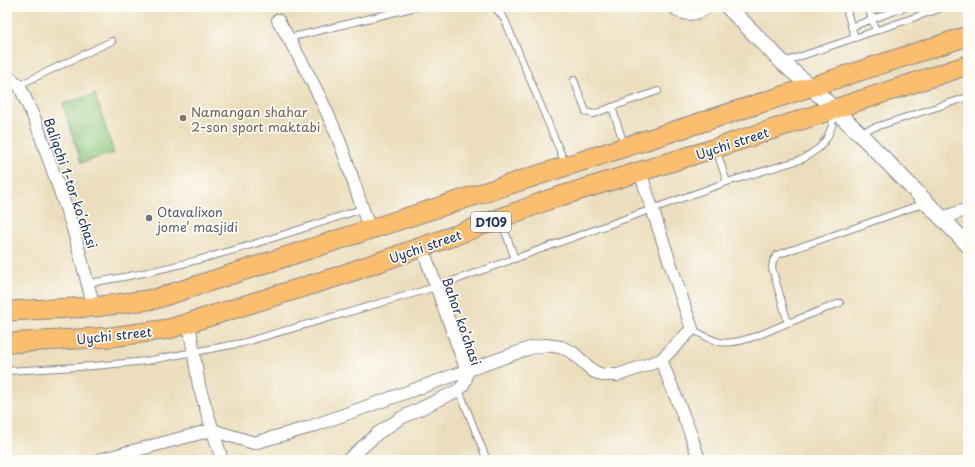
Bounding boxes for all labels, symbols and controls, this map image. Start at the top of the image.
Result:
place label: Namangan shahar 2-son sport maktabi [191,102,320,136]
marker: Namangan shahar 2-son sport maktabi [178,113,188,123]
street label: Baliqchi 1-tor koʻchasi [40,115,102,251]
street label: Uychi street [693,122,771,164]
place label: Otavalixon jome’ masjidi [155,202,238,236]
road number: D109 [471,212,511,232]
marker: Otavalixon jome’ masjidi [144,213,154,223]
street label: Uychi street [386,225,464,267]
street label: Bahor koʻchasi [438,274,486,368]
street label: Uychi street [76,322,153,348]

